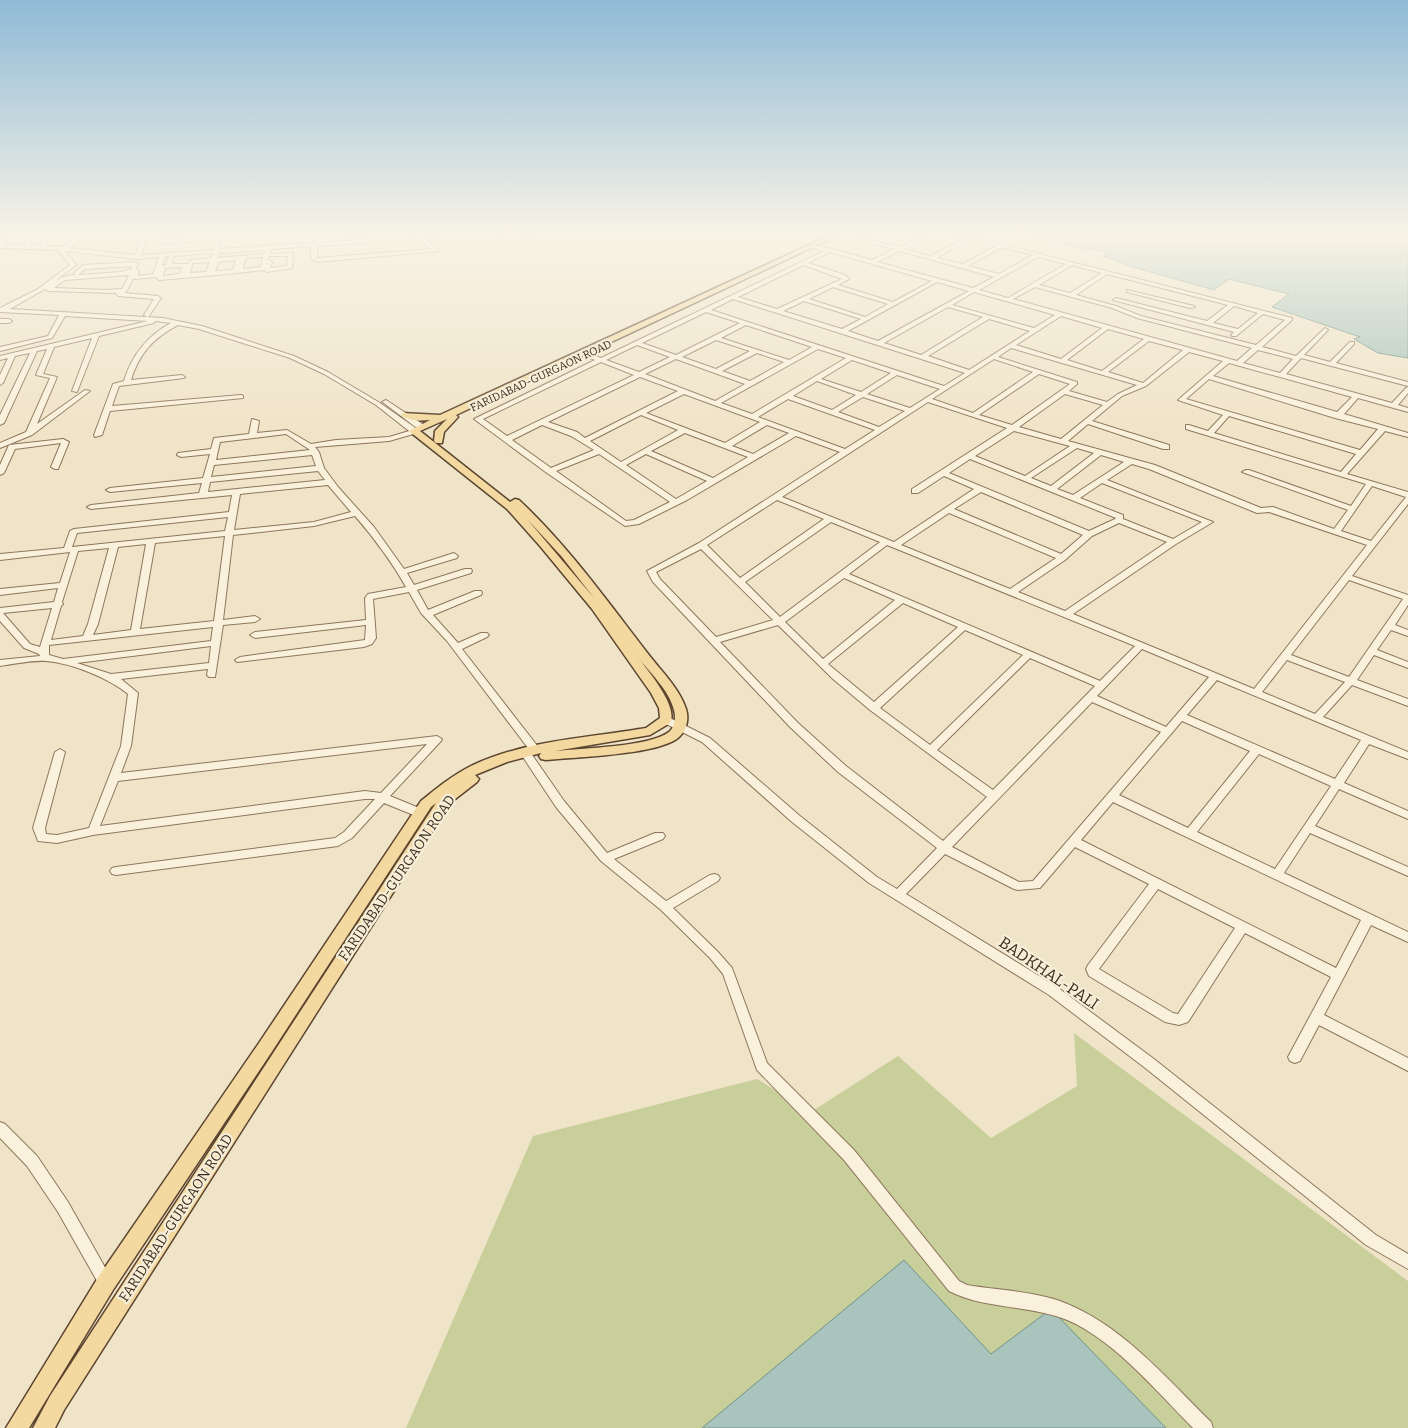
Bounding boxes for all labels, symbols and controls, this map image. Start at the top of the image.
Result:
street label: FARIDABAD-GURGAON ROAD [468,337,614,415]
street label: FARIDABAD-GURGAON ROAD [335,792,459,964]
street label: BADKHAL-PALI [996,933,1102,1013]
street label: FARIDABAD-GURGAON ROAD [115,1131,237,1305]

